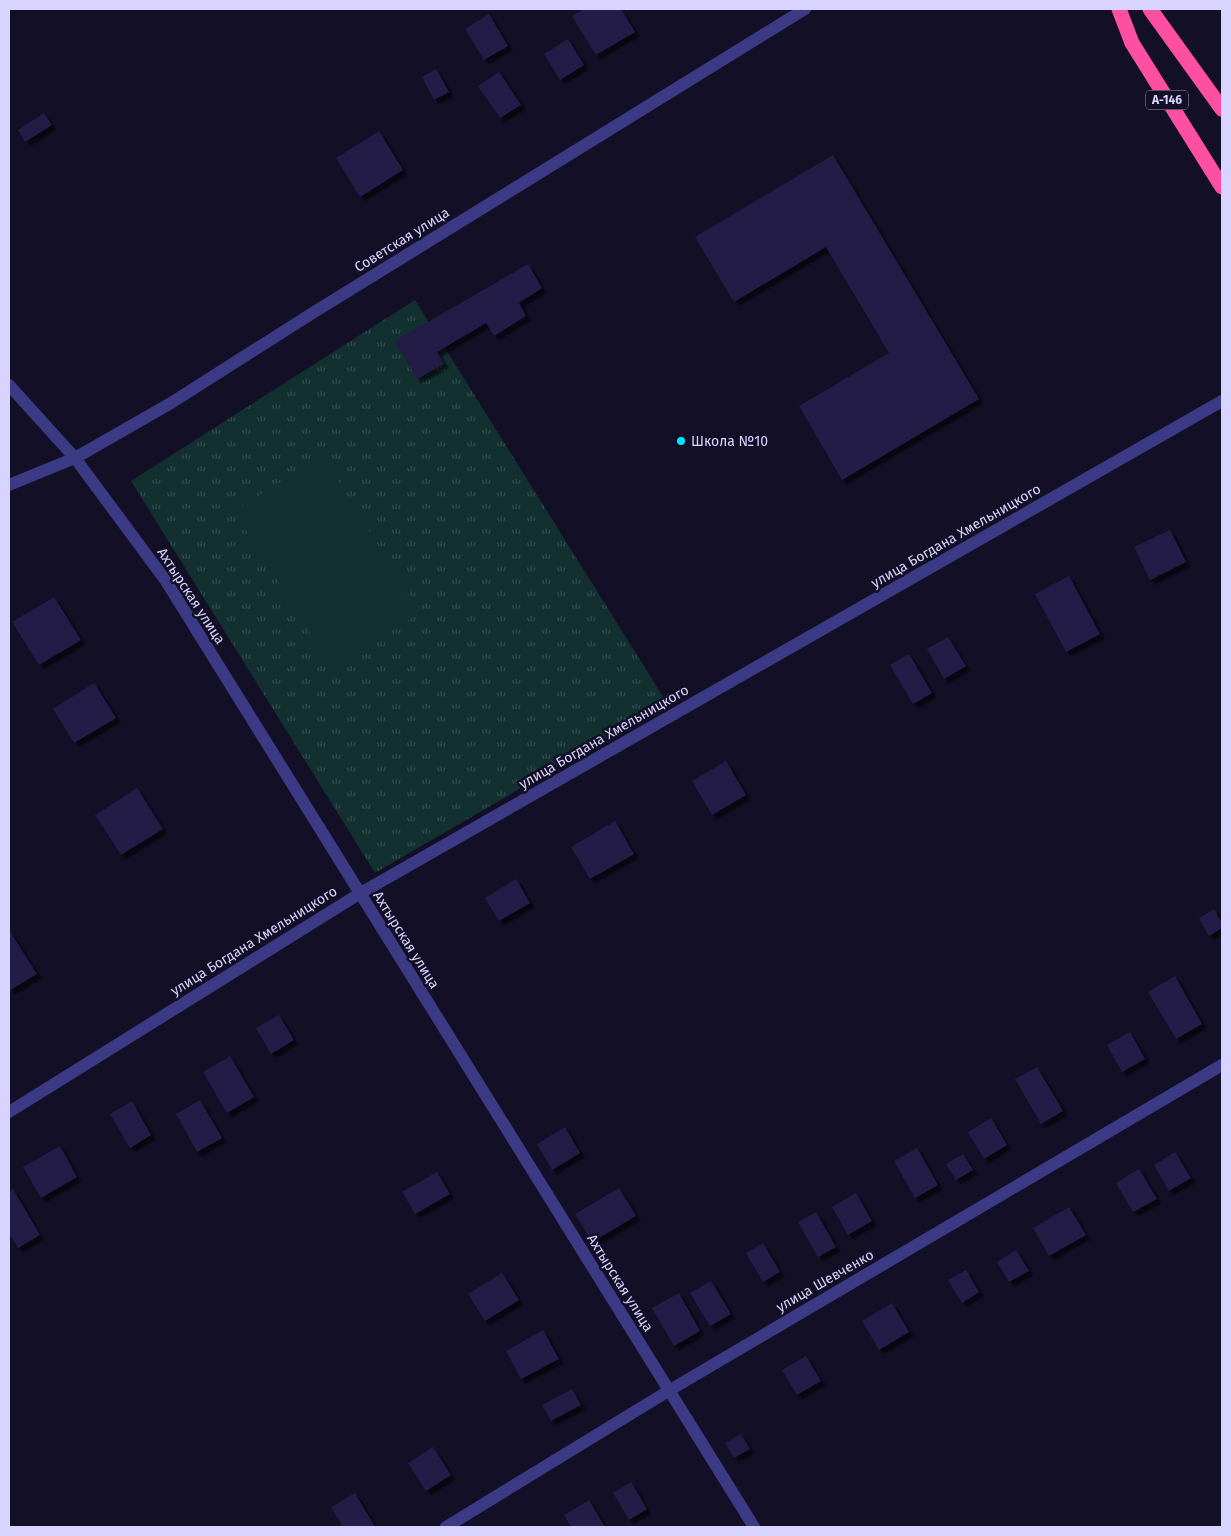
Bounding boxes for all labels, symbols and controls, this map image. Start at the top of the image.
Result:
road number: А-146 [1146,90,1188,110]
street label: Советская улица [351,204,453,276]
place label: Школа №10 [691,433,768,450]
marker: Школа №10 [675,435,687,447]
street label: улица Богдана Хмельницкого [868,480,1044,592]
street label: Ахтырская улица [154,545,228,647]
street label: улица Богдана Хмельницкого [516,681,692,793]
street label: улица Богдана Хмельницкого [168,883,340,999]
street label: Ахтырская улица [369,888,443,992]
street label: Ахтырская улица [583,1231,657,1335]
street label: улица Шевченко [773,1246,877,1316]

